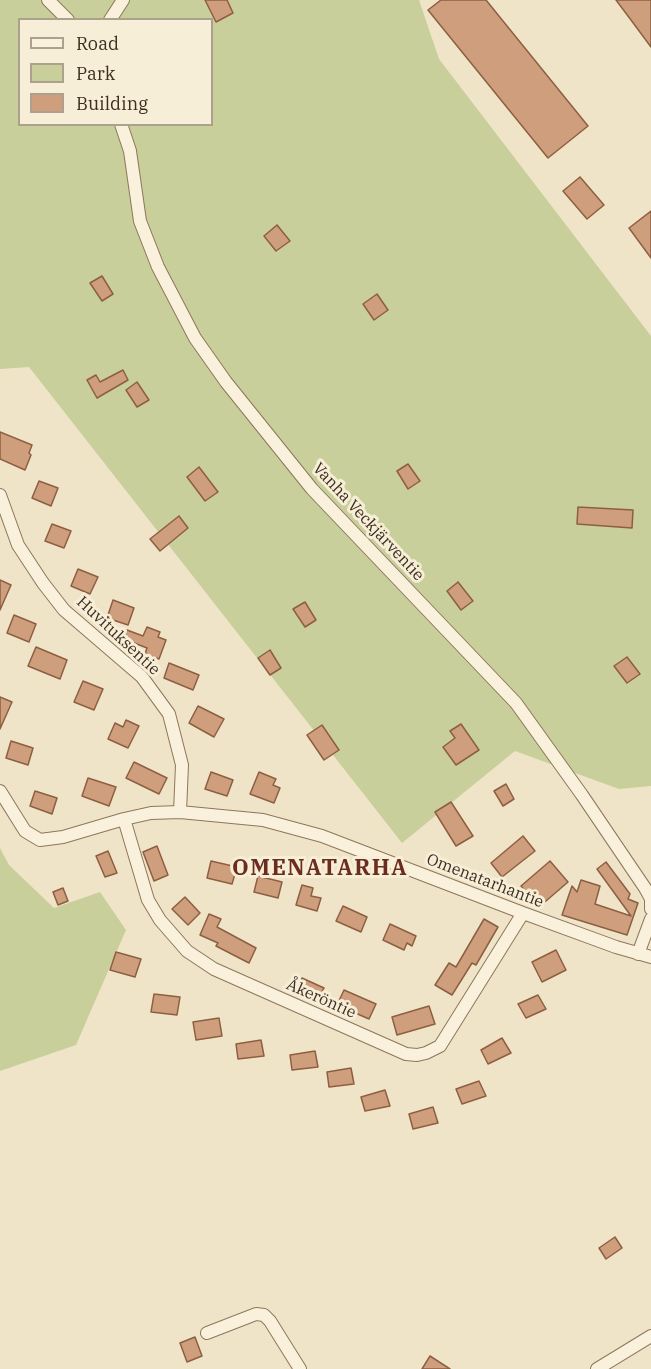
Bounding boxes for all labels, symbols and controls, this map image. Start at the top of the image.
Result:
legend [18,18,213,126]
text: Road [76,32,119,55]
text: Park [76,62,115,85]
text: Building [76,92,148,115]
street label: Vanha Veckjärventie [308,459,428,585]
street label: Huvituksentie [72,593,164,679]
street label: Omenatarhantie [424,850,546,912]
district label: OMENATARHA [232,856,408,882]
street label: Åkeröntie [283,975,359,1023]

